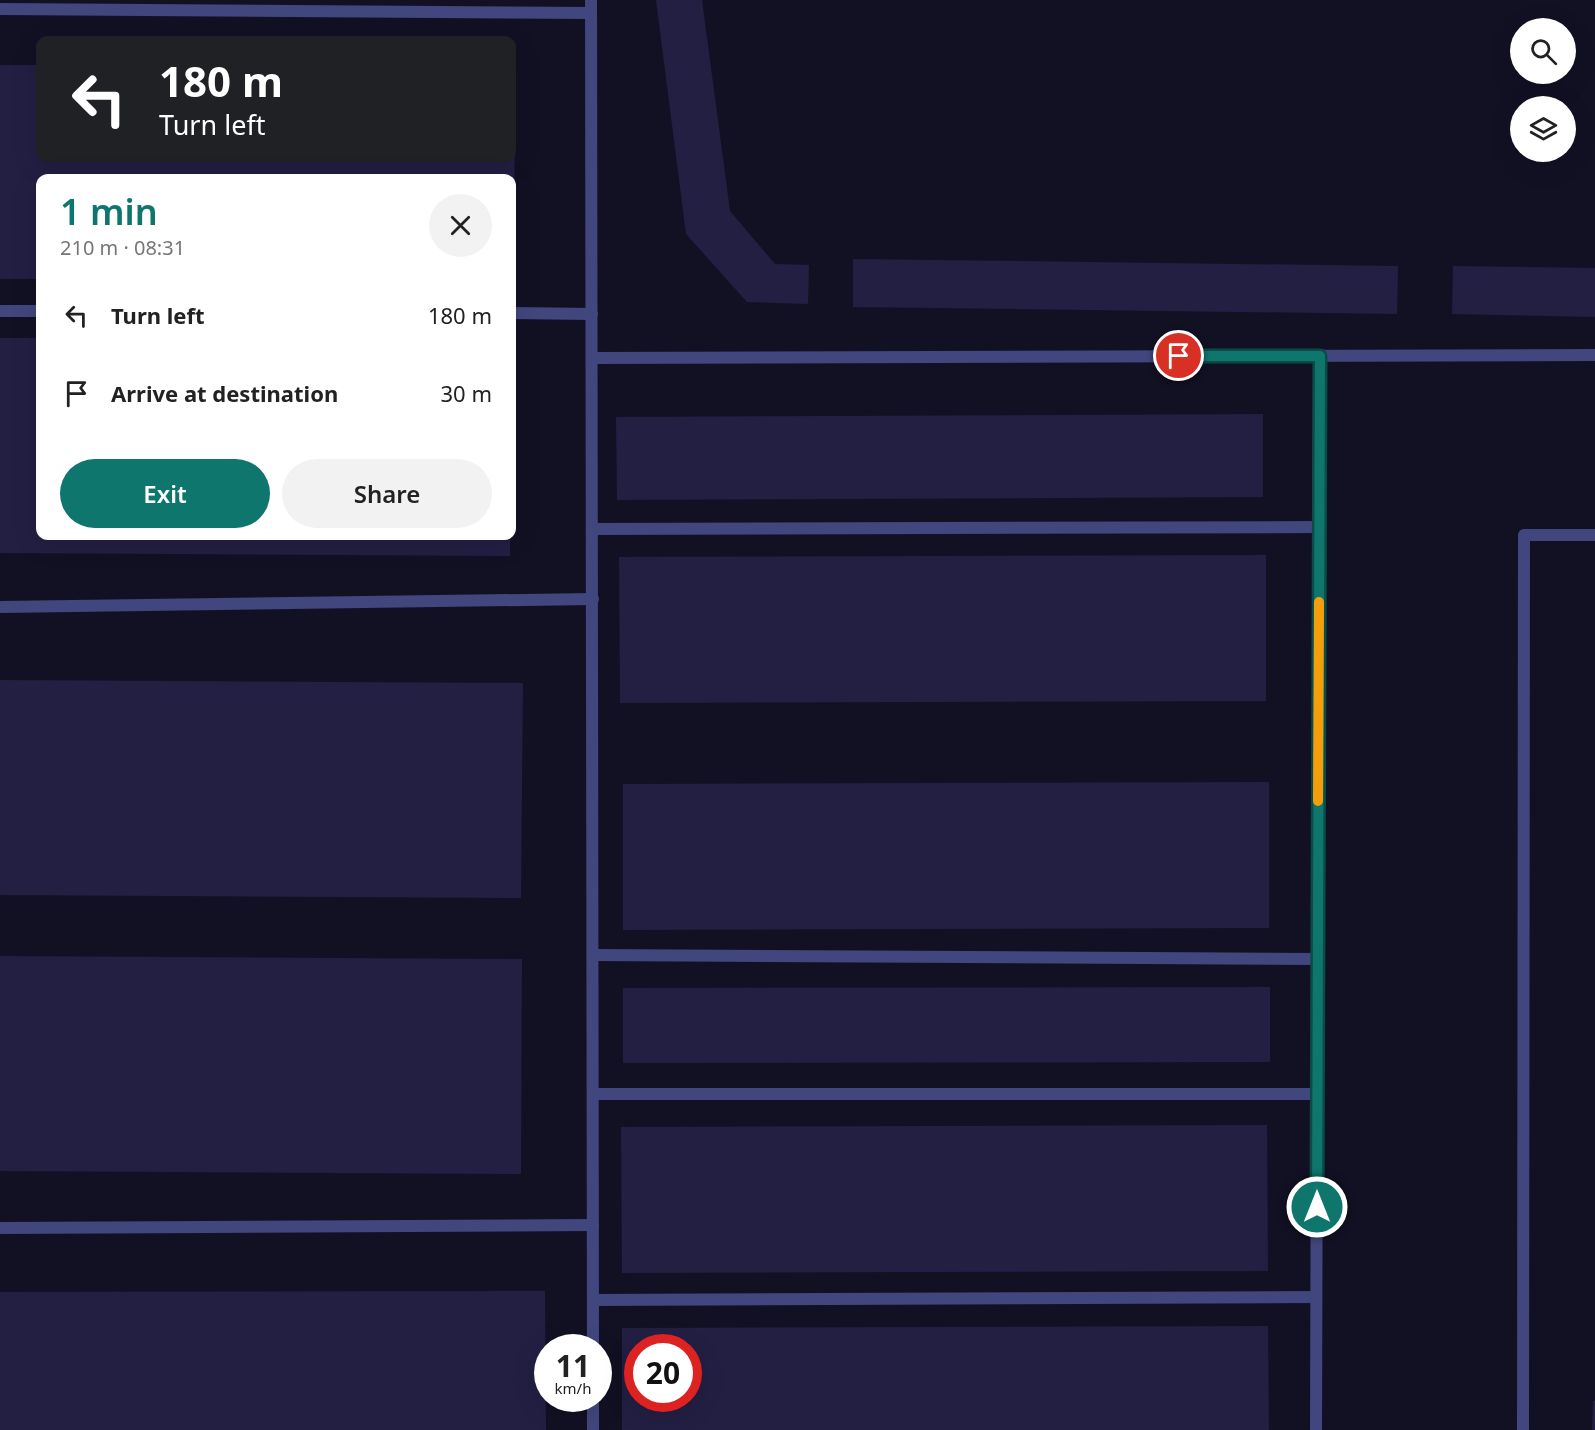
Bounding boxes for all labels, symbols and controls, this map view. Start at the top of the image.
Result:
map controls [1510,18,1576,162]
button: search [1510,18,1576,84]
text: 180 m [159,52,283,109]
icon: left [60,60,138,138]
button: layers [1510,96,1576,162]
text: Turn left [159,106,265,143]
text: 1 min [60,187,158,236]
button: close [429,194,492,257]
text: 210 m · 08:31 [60,234,185,261]
icon: left [60,299,93,332]
text: Turn left [111,300,205,330]
text: 180 m [428,300,492,330]
pin [1153,330,1204,381]
icon: arrive [1162,339,1195,372]
icon: arrive [60,377,93,410]
text: Arrive at destination [111,378,338,408]
text: 30 m [441,378,492,408]
button: Exit [60,459,270,528]
button: Share [282,459,492,528]
position arrow [1285,1175,1349,1239]
speed limit sign: 20 [624,1334,702,1412]
text: 11 [556,1345,590,1386]
text: km/h [555,1378,591,1398]

